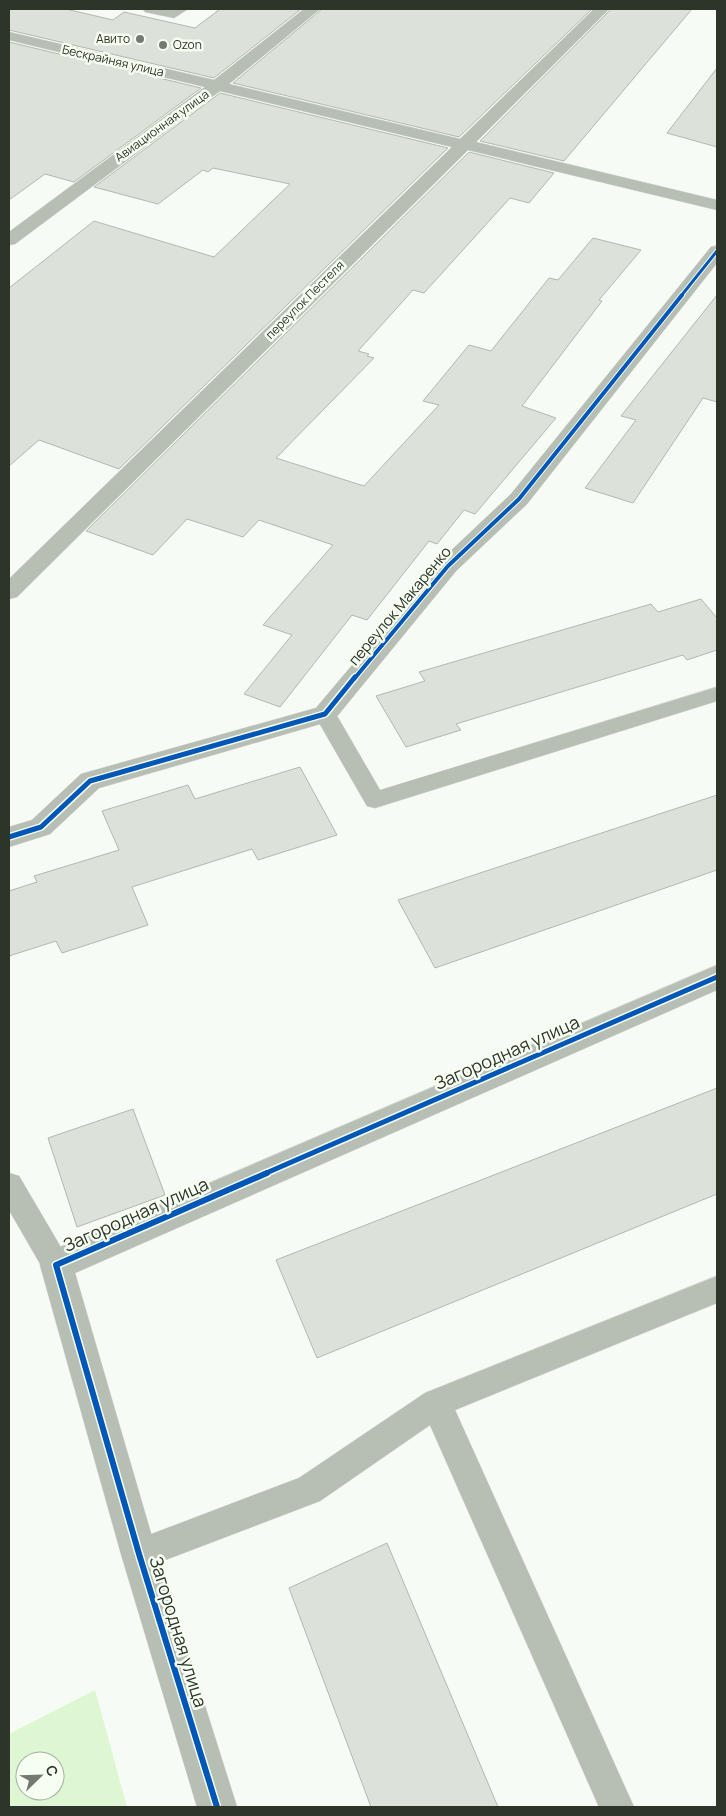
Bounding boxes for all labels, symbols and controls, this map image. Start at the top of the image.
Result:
place label: Авито [96,30,130,47]
marker: Авито [134,33,146,45]
place label: Ozon [173,36,202,53]
marker: Ozon [157,39,169,51]
street label: Бескрайняя улица [60,41,166,81]
street label: Авиационная улица [111,86,212,166]
street label: переулок Пестеля [262,257,348,343]
street label: переулок Макаренко [343,541,456,670]
street label: Загородная улица [430,1009,583,1095]
street label: Загородная улица [59,1171,212,1257]
street label: Загородная улица [145,1553,213,1710]
north arrow [15,1751,65,1801]
text: С [42,1762,63,1779]

